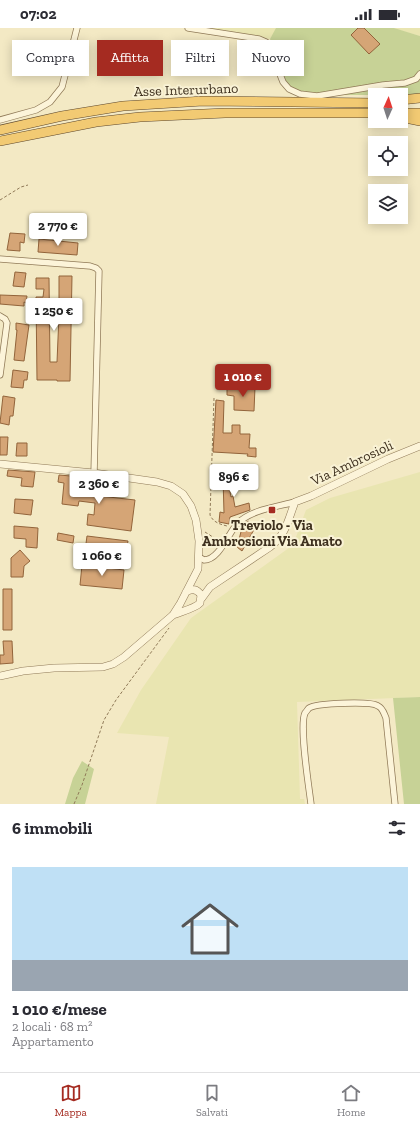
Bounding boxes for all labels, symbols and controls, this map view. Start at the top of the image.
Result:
text: 07:02 [20,5,56,23]
chip: Compra [12,40,89,76]
chip: Affitta [97,40,163,76]
chip: Filtri [171,40,229,76]
chip: Nuovo [237,40,304,76]
street label: Asse Interurbano [134,80,238,100]
north arrow [368,88,408,128]
map controls [368,88,408,224]
button: locate [368,136,408,176]
button: layers [368,184,408,224]
pin: 2 770 € [21,213,95,247]
text: 2 770 € [38,218,78,233]
pin: 1 250 € [17,298,91,332]
text: 1 250 € [34,303,74,318]
pin: 1 010 € [206,364,280,398]
text: 1 010 € [224,369,262,384]
street label: Via Ambrosioli [307,437,396,490]
pin: 896 € [206,464,262,498]
text: 896 € [218,469,250,484]
pin: 2 360 € [62,471,136,505]
text: 2 360 € [79,476,119,491]
marker: Treviolo - Via Ambrosioni Via Amato [267,505,277,515]
place label: Treviolo - Via Ambrosioni Via Amato [202,517,343,550]
pin: 1 060 € [65,543,139,577]
text: 1 060 € [82,548,122,563]
icon: filters [386,817,408,839]
text: 6 immobili [12,818,92,838]
icon: home [174,893,246,965]
text: 1 010 €/mese [12,999,107,1019]
text: 2 locali · 68 m² [12,1019,92,1034]
text: Appartamento [12,1034,94,1049]
tab: Mappa [55,1082,87,1119]
tab: Salvati [196,1082,228,1119]
tab: Home [337,1082,365,1119]

